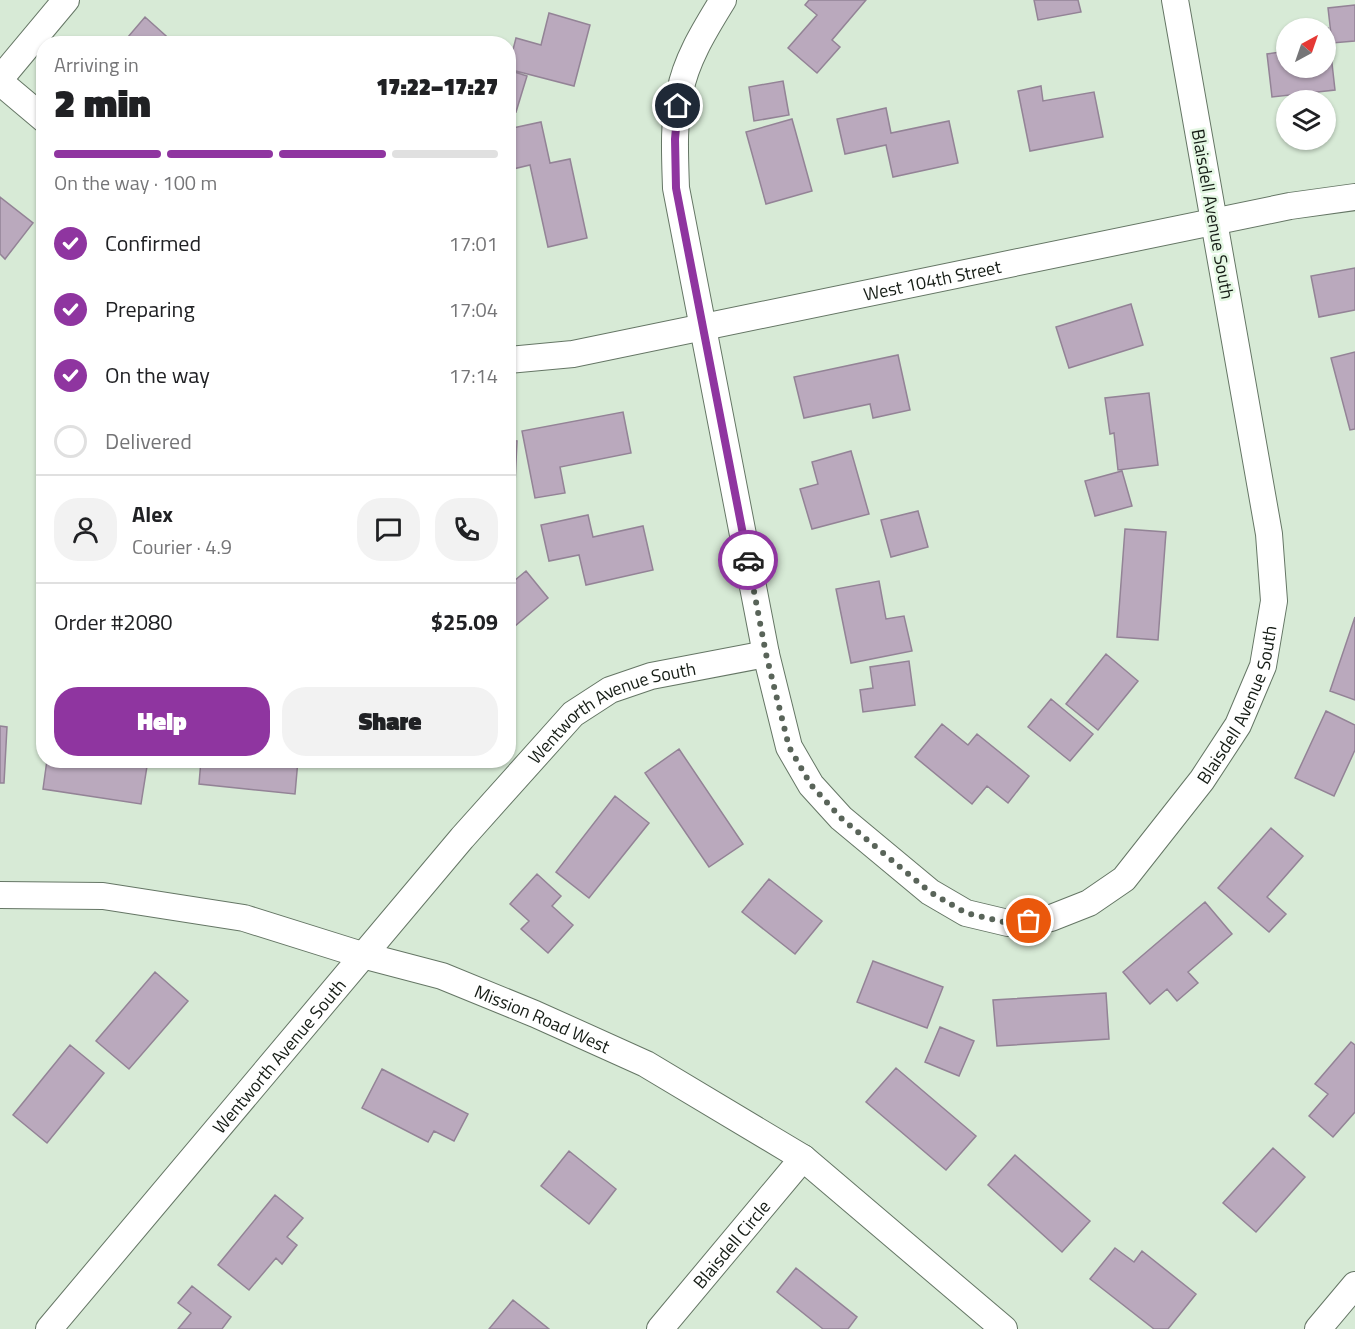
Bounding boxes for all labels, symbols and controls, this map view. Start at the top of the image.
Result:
north arrow [1276,18,1336,78]
map controls [1276,18,1336,150]
text: Arriving in [54,49,139,80]
text: 17:22–17:27 [376,70,498,104]
text: 2 min [54,73,151,132]
pin [652,80,703,131]
icon: home [661,89,694,122]
button: layers [1276,90,1336,150]
street label: Blaisdell Avenue South [1185,127,1241,301]
text: On the way · 100 m [54,167,217,198]
text: Confirmed [105,226,201,260]
icon: check [54,227,87,260]
text: 17:01 [449,228,498,259]
street label: West 104th Street [861,252,1004,307]
text: Preparing [105,292,195,326]
icon: check [54,293,87,326]
text: 17:04 [449,294,498,325]
text: On the way [105,358,210,392]
icon: check [54,359,87,392]
text: 17:14 [449,360,498,391]
text: Delivered [105,424,192,458]
text: Alex [132,497,173,531]
button: person [54,498,117,561]
button: chat [357,498,420,561]
button: phone [435,498,498,561]
courier [718,530,778,590]
text: Courier · 4.9 [132,531,232,562]
icon: car [732,544,765,577]
text: Order #2080 [54,605,173,639]
text: $25.09 [431,605,498,639]
street label: Blaisdell Avenue South [1190,623,1283,789]
street label: Wentworth Avenue South [521,654,698,770]
button: Help [54,687,270,756]
button: Share [282,687,498,756]
pin [1003,895,1054,946]
icon: bag [1012,904,1045,937]
street label: Wentworth Avenue South [206,972,352,1139]
street label: Mission Road West [470,977,615,1060]
street label: Blaisdell Circle [686,1194,776,1294]

